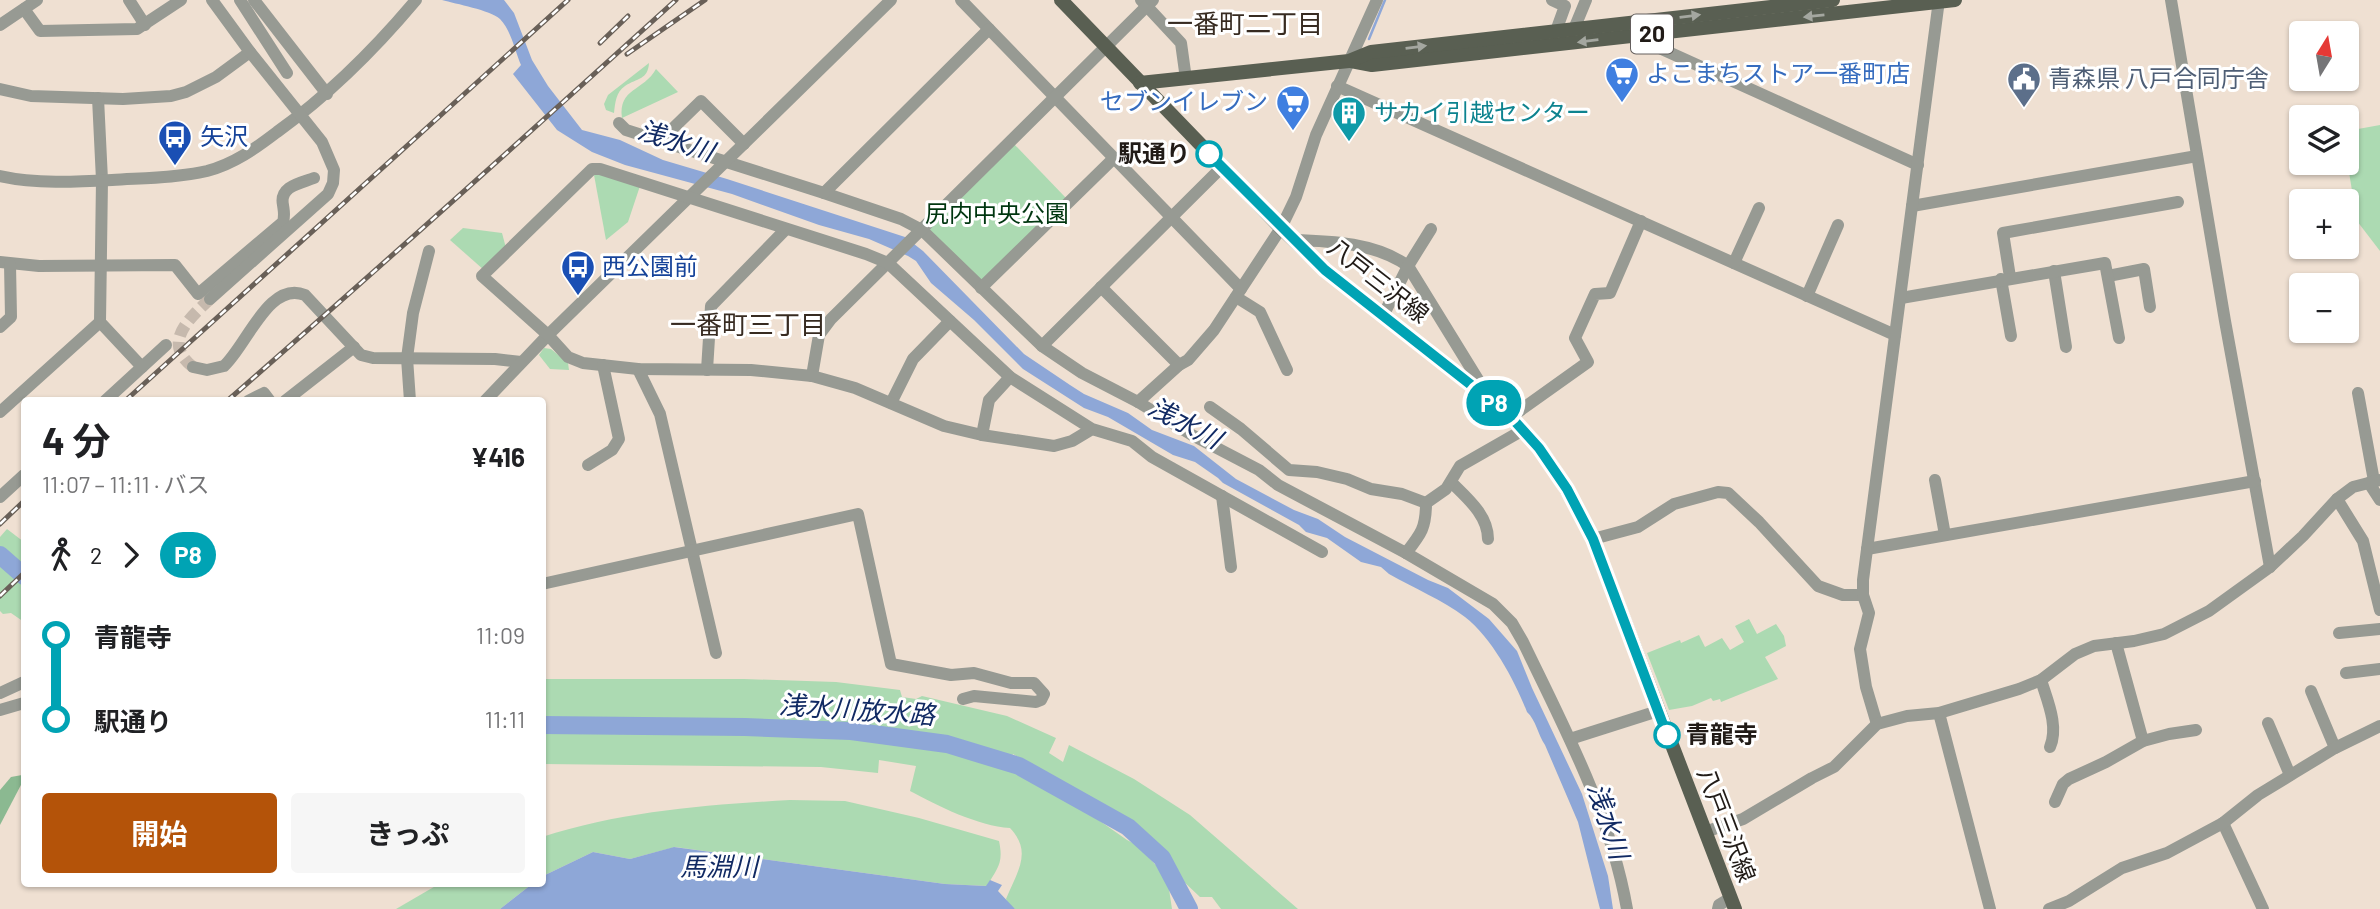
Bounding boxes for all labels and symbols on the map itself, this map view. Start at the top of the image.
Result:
district label: 一番町二丁目 [1167,7,1323,38]
one-way arrow [1679,10,1701,21]
one-way arrow [1803,10,1825,21]
road number: 20 [1631,14,1673,54]
north arrow [2289,21,2359,91]
one-way arrow [1577,36,1599,47]
one-way arrow [1405,41,1427,52]
supermarket icon: よこまちストア一番町店 [1603,55,1641,104]
place label: よこまちストア一番町店 [1646,58,1910,87]
public building icon: 青森県 八戸合同庁舎 [2005,60,2043,109]
place label: 青森県 八戸合同庁舎 [2048,63,2269,92]
supermarket icon: セブンイレブン [1274,83,1312,132]
place label: セブンイレブン [1100,86,1268,115]
building icon: サカイ引越センター [1330,94,1368,143]
place label: サカイ引越センター [1374,97,1590,126]
water label: 浅水川 [635,113,721,167]
bus stop icon: 矢沢 [156,118,194,167]
place label: 矢沢 [200,121,248,150]
place label: 駅通り [1118,138,1190,167]
marker: 駅通り [1196,141,1222,167]
park label: 尻内中央公園 [925,198,1069,227]
street label: 八戸三沢線 [1323,231,1435,328]
bus stop icon: 西公園前 [559,248,597,297]
place label: 西公園前 [602,251,698,280]
district label: 一番町三丁目 [670,308,826,339]
line badge: P8 [1462,380,1526,426]
water label: 浅水川 [1144,390,1230,455]
water label: 浅水川放水路 [778,688,938,730]
place label: 青龍寺 [1686,719,1758,748]
marker: 青龍寺 [1654,722,1680,748]
street label: 八戸三沢線 [1692,763,1762,886]
water label: 浅水川 [1583,779,1637,865]
water label: 馬淵川 [680,850,761,881]

